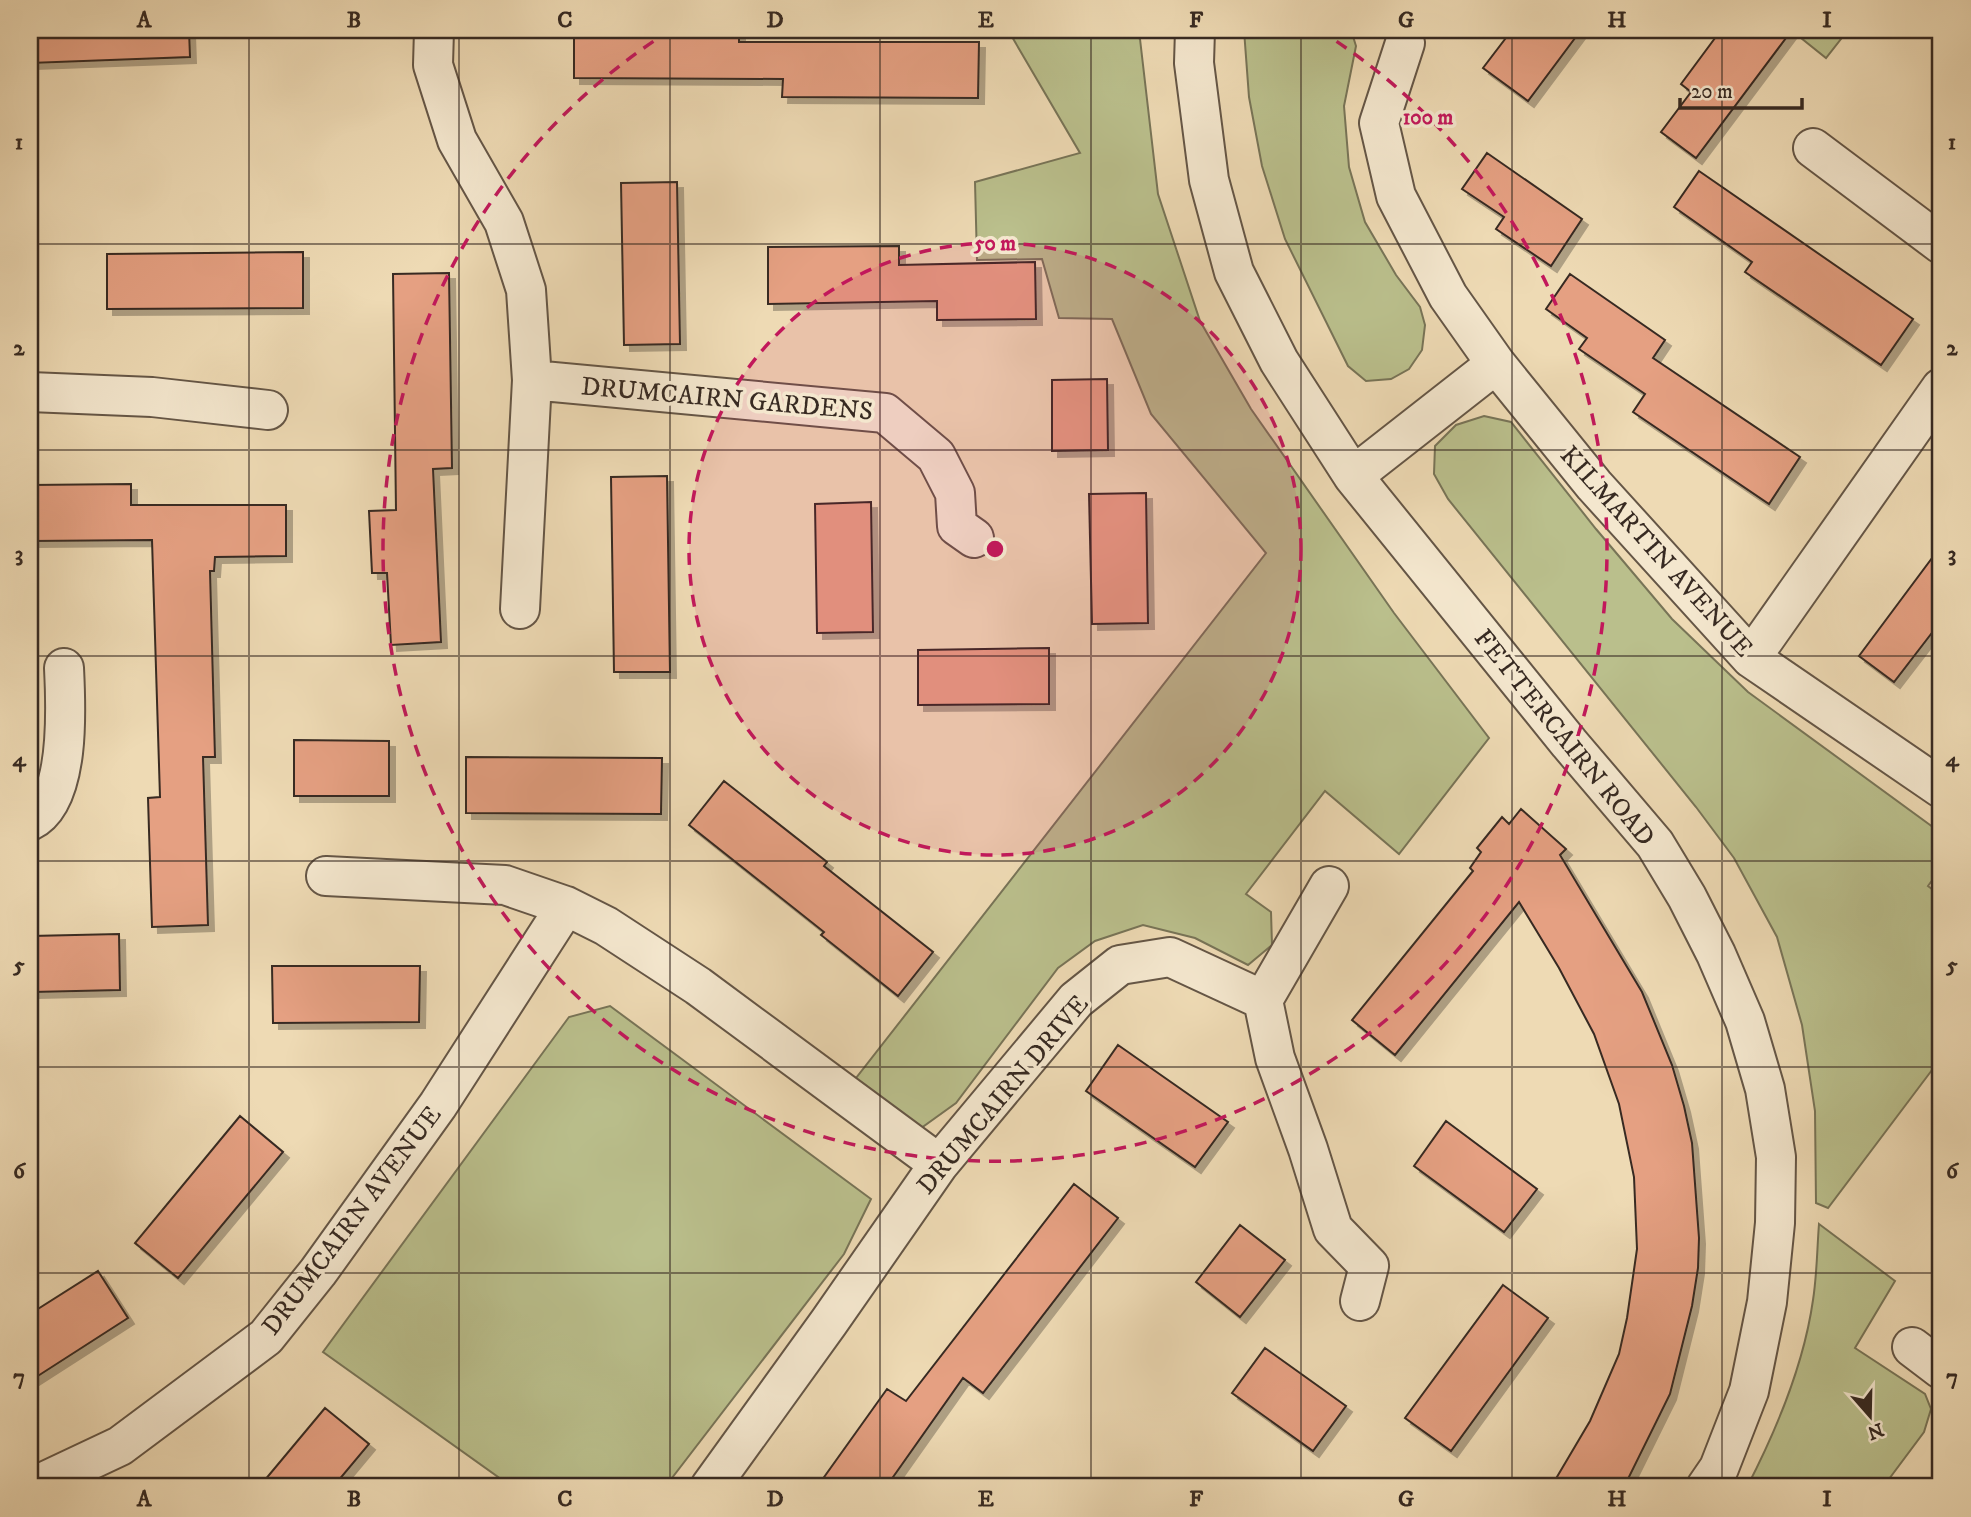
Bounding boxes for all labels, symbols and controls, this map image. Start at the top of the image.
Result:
text: A [136,6,153,35]
text: B [347,6,361,35]
text: C [557,6,573,35]
text: D [766,6,784,35]
text: E [978,6,994,35]
text: F [1189,6,1204,35]
text: G [1398,6,1414,35]
text: H [1607,6,1627,35]
text: I [1822,6,1832,35]
scale bar [1680,66,1803,110]
text: 20 m [1691,79,1733,105]
text: 100 m [1403,105,1453,131]
text: 1 [15,128,23,157]
text: 1 [1948,128,1956,157]
text: 50 m [973,231,1016,257]
text: 2 [13,334,25,363]
text: 2 [1946,334,1958,363]
street label: DRUMCAIRN GARDENS [580,370,874,429]
street label: KILMARTIN AVENUE [1552,439,1760,665]
centre of rings [983,537,1007,561]
text: 3 [15,540,23,569]
text: 3 [1948,540,1956,569]
street label: FETTERCAIRN ROAD [1466,623,1662,853]
text: 4 [12,745,27,774]
text: 4 [1945,745,1960,774]
text: 5 [12,951,25,980]
text: 5 [1945,951,1958,980]
street label: DRUMCAIRN DRIVE [910,988,1096,1201]
street label: DRUMCAIRN AVENUE [255,1100,449,1342]
text: 6 [13,1157,27,1186]
text: 6 [1946,1157,1960,1186]
text: 7 [13,1363,25,1392]
text: 7 [1946,1363,1958,1392]
north arrow [1834,1380,1904,1450]
text: N [1864,1417,1887,1444]
text: A [136,1485,153,1514]
text: B [347,1485,361,1514]
text: C [557,1485,573,1514]
text: D [766,1485,784,1514]
text: E [978,1485,994,1514]
text: F [1189,1485,1204,1514]
text: G [1398,1485,1414,1514]
text: H [1607,1485,1627,1514]
text: I [1822,1485,1832,1514]

